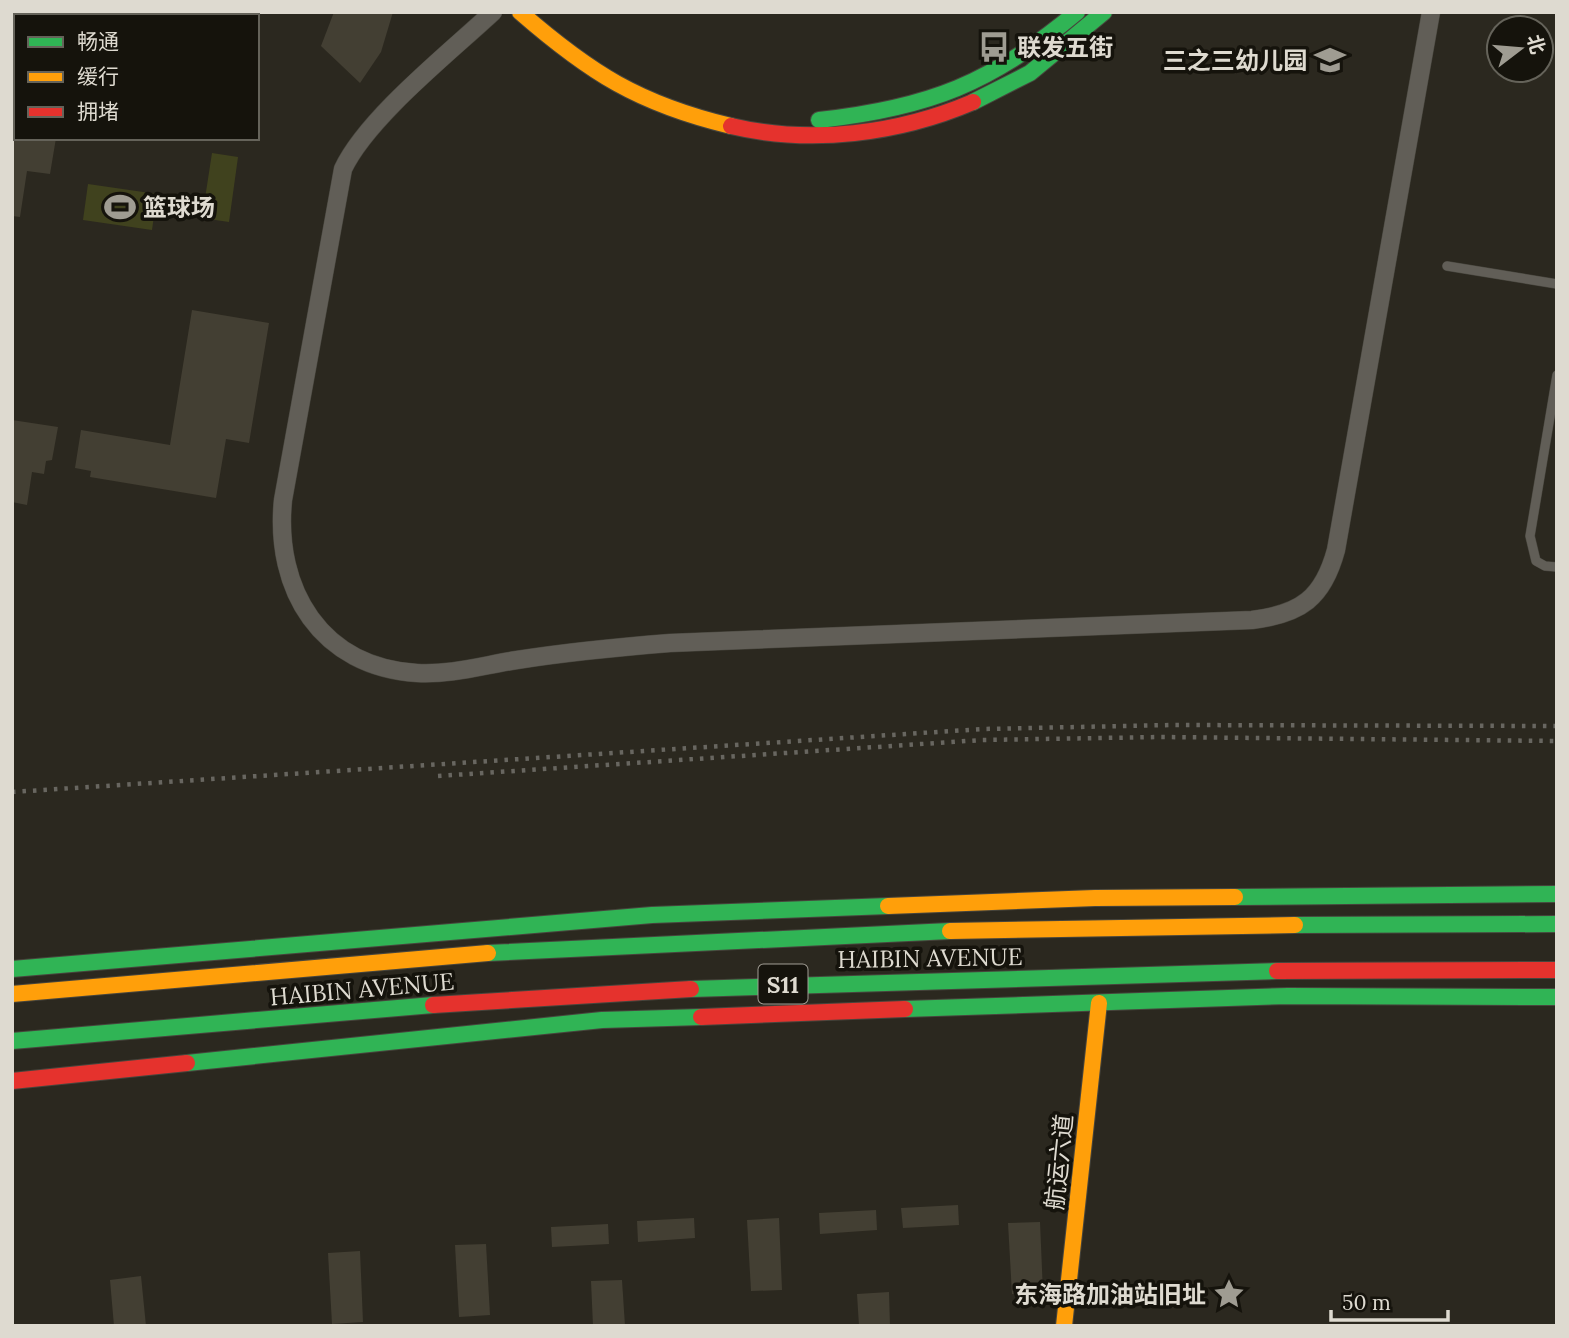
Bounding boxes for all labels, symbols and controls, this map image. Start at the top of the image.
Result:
legend [14,14,259,140]
north arrow [1485,14,1555,84]
text: 畅通 [77,28,119,55]
bus stop icon: 联发五街 [977,30,1011,64]
place label: 联发五街 [1017,32,1113,63]
text: 北 [1522,32,1550,57]
school or university icon: 三之三幼儿园 [1313,43,1347,77]
place label: 三之三幼儿园 [1163,45,1307,76]
text: 缓行 [77,63,119,90]
text: 拥堵 [77,98,119,125]
sports icon: 篮球场 [103,190,137,224]
place label: 篮球场 [143,192,215,223]
street label: HAIBIN AVENUE [837,941,1023,975]
street label: HAIBIN AVENUE [268,965,456,1013]
road number: S11 [758,965,808,1004]
street label: 航运六道 [1039,1113,1079,1211]
place icon: 东海路加油站旧址 [1212,1277,1246,1311]
scale bar [1331,1278,1448,1322]
place label: 东海路加油站旧址 [1014,1279,1206,1310]
text: 50 m [1342,1289,1391,1316]

